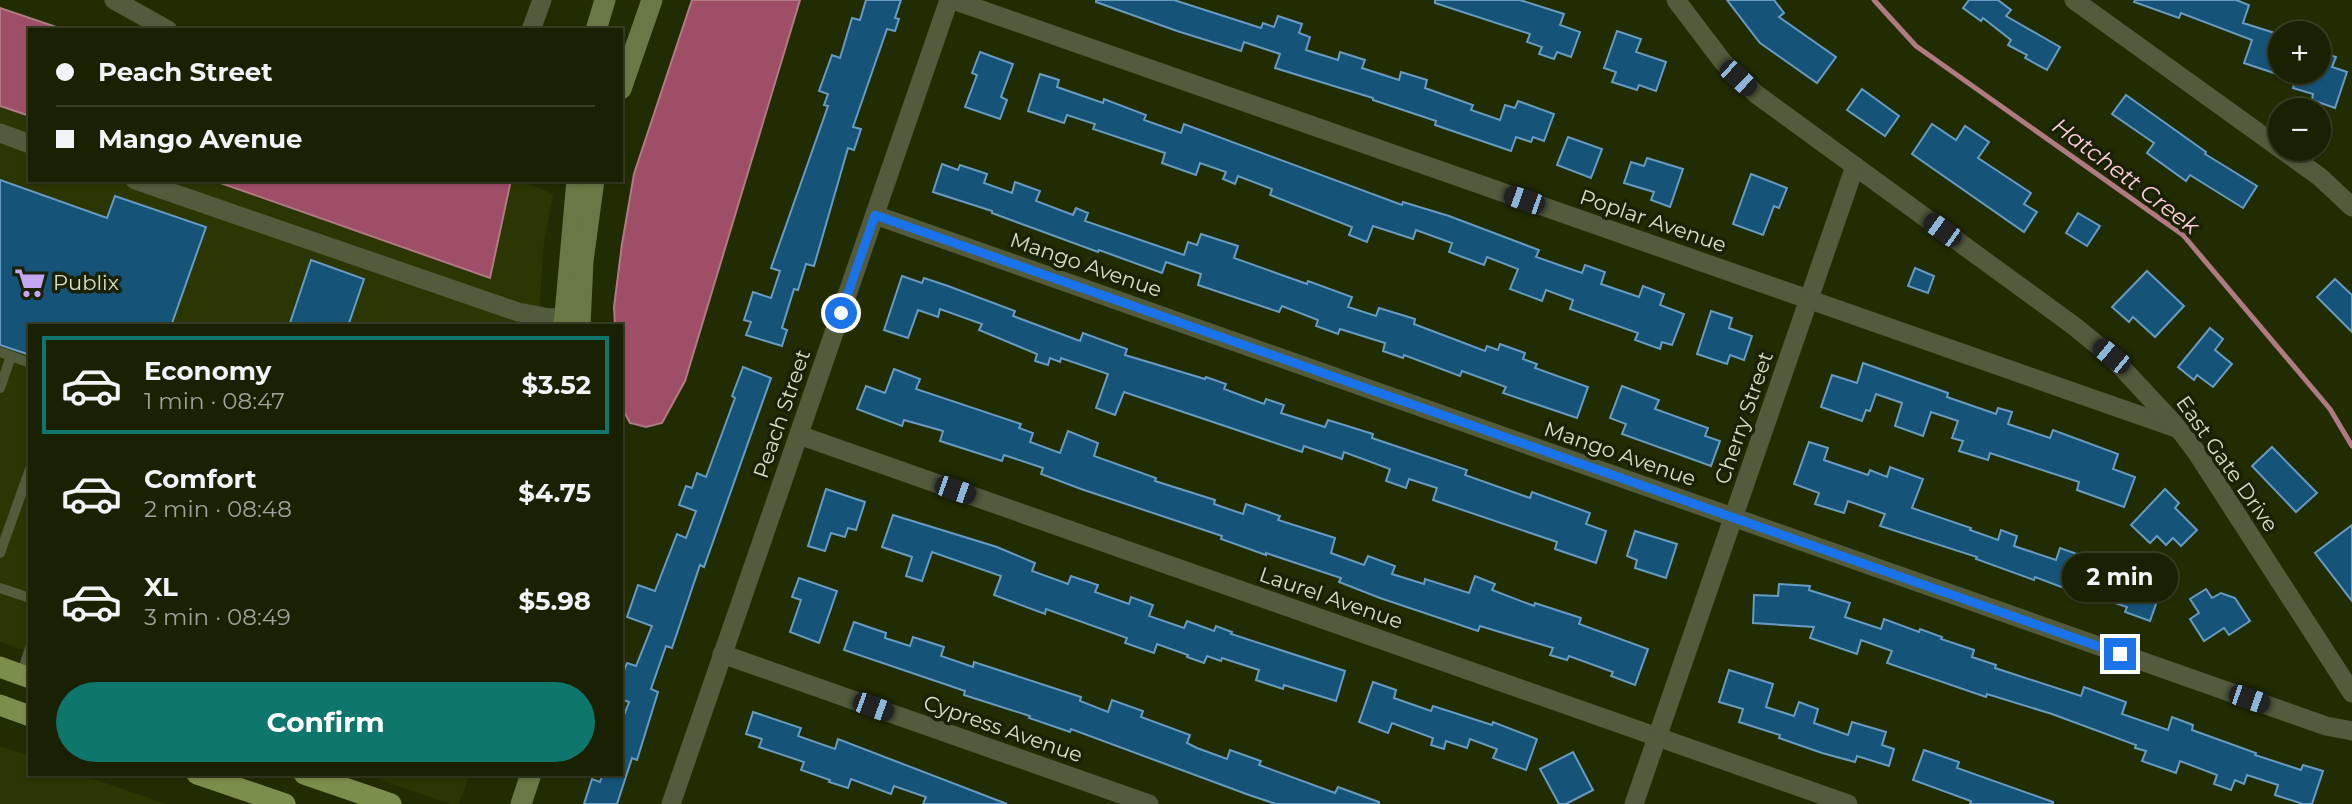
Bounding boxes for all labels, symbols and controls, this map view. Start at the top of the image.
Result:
map controls [2268,21,2331,161]
button: + [2268,21,2331,84]
text: Peach Street [98,56,273,88]
car [1716,56,1761,100]
button: − [2268,98,2331,161]
water label: Hatchett Creek [2047,112,2206,241]
text: Mango Avenue [98,123,303,155]
car [1501,183,1548,217]
street label: Poplar Avenue [1577,184,1730,257]
car [1919,209,1966,251]
street label: Mango Avenue [1007,227,1165,302]
supermarket icon: Publix [13,266,47,300]
place label: Publix [53,270,119,295]
route start [825,297,857,329]
car [2089,335,2134,377]
street label: Peach Street [748,346,815,481]
street label: Cherry Street [1709,348,1778,487]
icon: car [60,354,123,417]
text: Economy [144,355,271,387]
text: $3.52 [522,369,591,401]
text: 1 min · 08:47 [144,387,285,415]
street label: East Gate Drive [2171,391,2284,537]
street label: Mango Avenue [1541,416,1699,491]
icon: car [60,462,123,525]
text: Comfort [144,463,256,495]
car [932,473,979,507]
text: $4.75 [518,477,591,509]
text: 2 min · 08:48 [144,495,292,523]
callout: 2 min [2062,552,2178,602]
street label: Laurel Avenue [1256,561,1406,634]
text: 2 min [2086,563,2154,591]
icon: car [60,570,123,633]
text: XL [144,571,178,603]
text: $5.98 [518,585,591,617]
text: 3 min · 08:49 [144,603,291,631]
route end [2104,638,2136,670]
button: Confirm [56,682,595,762]
car [2226,682,2273,716]
car [850,690,897,724]
street label: Cypress Avenue [920,690,1086,767]

